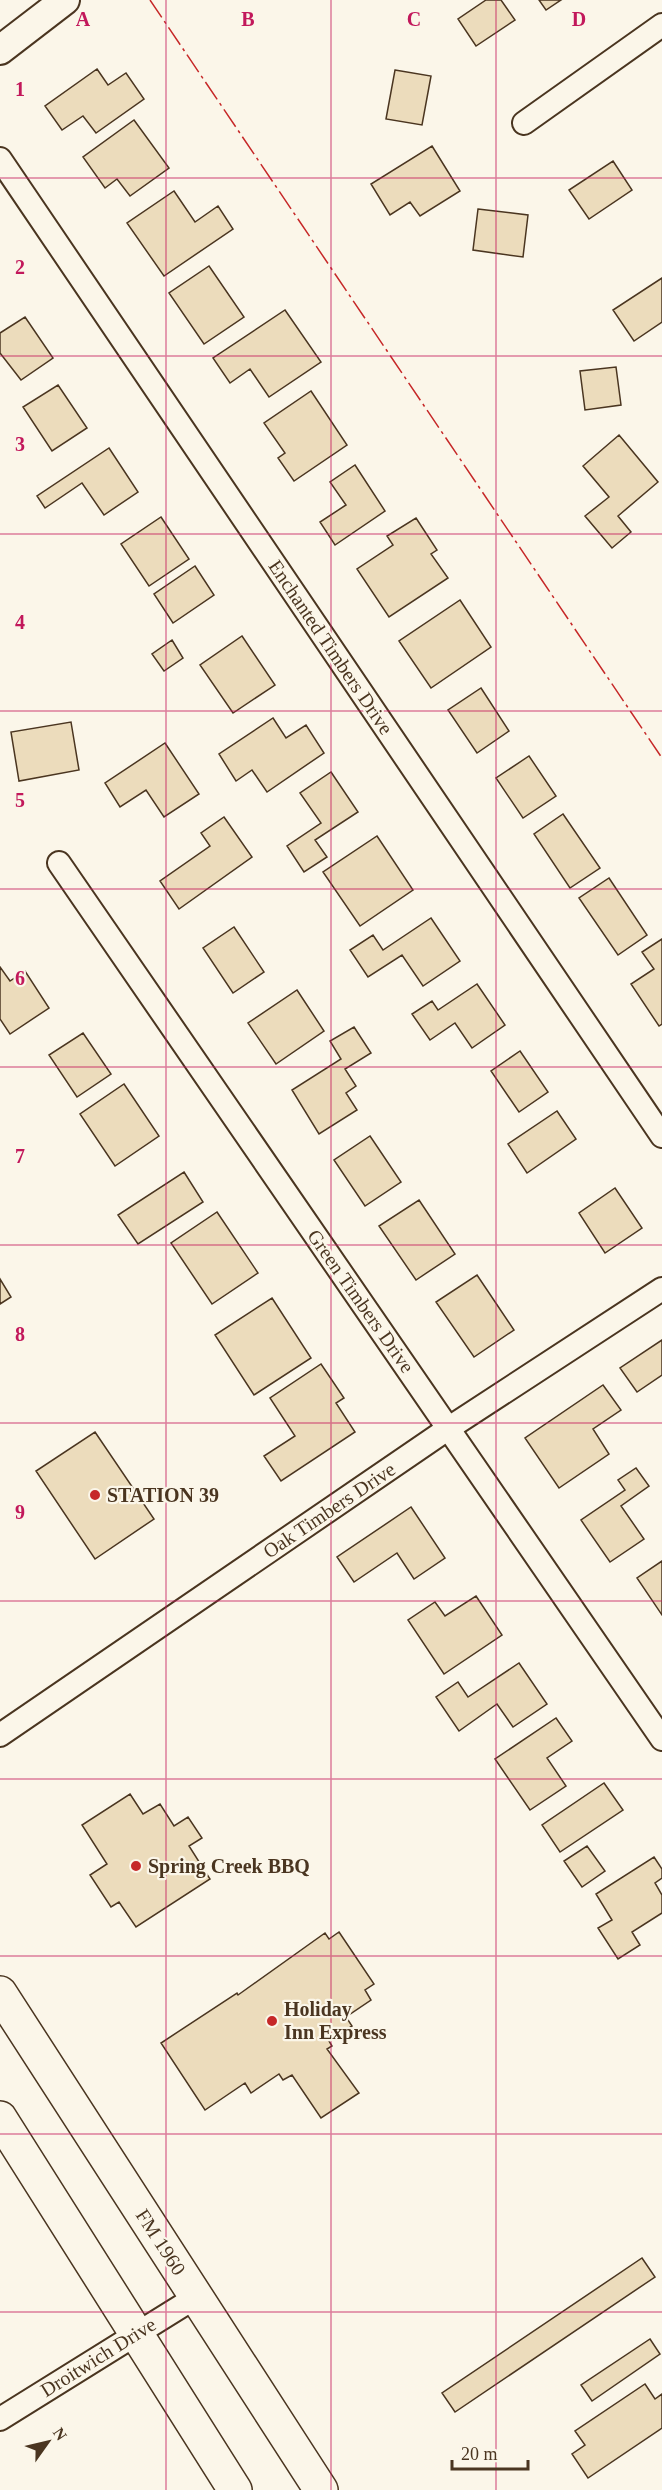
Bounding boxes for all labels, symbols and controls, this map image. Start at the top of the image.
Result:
text: A [76,8,91,30]
text: B [241,8,255,30]
text: C [407,8,421,30]
text: D [572,8,586,30]
text: 1 [15,78,25,100]
text: 2 [15,256,25,278]
text: 3 [15,433,25,455]
street label: Enchanted Timbers Drive [264,556,398,738]
text: 4 [15,611,25,633]
text: 5 [15,789,25,811]
text: 6 [15,967,25,989]
text: 7 [15,1145,25,1167]
street label: Green Timbers Drive [303,1225,419,1377]
text: 8 [15,1323,25,1345]
street label: Oak Timbers Drive [259,1458,399,1562]
place label: STATION 39 [107,1484,219,1506]
marker: STATION 39 [88,1488,102,1502]
text: 9 [15,1501,25,1523]
place label: Spring Creek BBQ [148,1855,310,1878]
marker: Spring Creek BBQ [129,1859,143,1873]
place label: Holiday Inn Express [284,1998,387,2044]
marker: Holiday Inn Express [265,2014,279,2028]
street label: FM 1960 [132,2205,190,2279]
street label: Droitwich Drive [36,2313,160,2401]
north arrow [18,2412,78,2472]
text: N [50,2424,71,2444]
scale bar [452,2433,528,2471]
text: 20 m [461,2444,498,2464]

